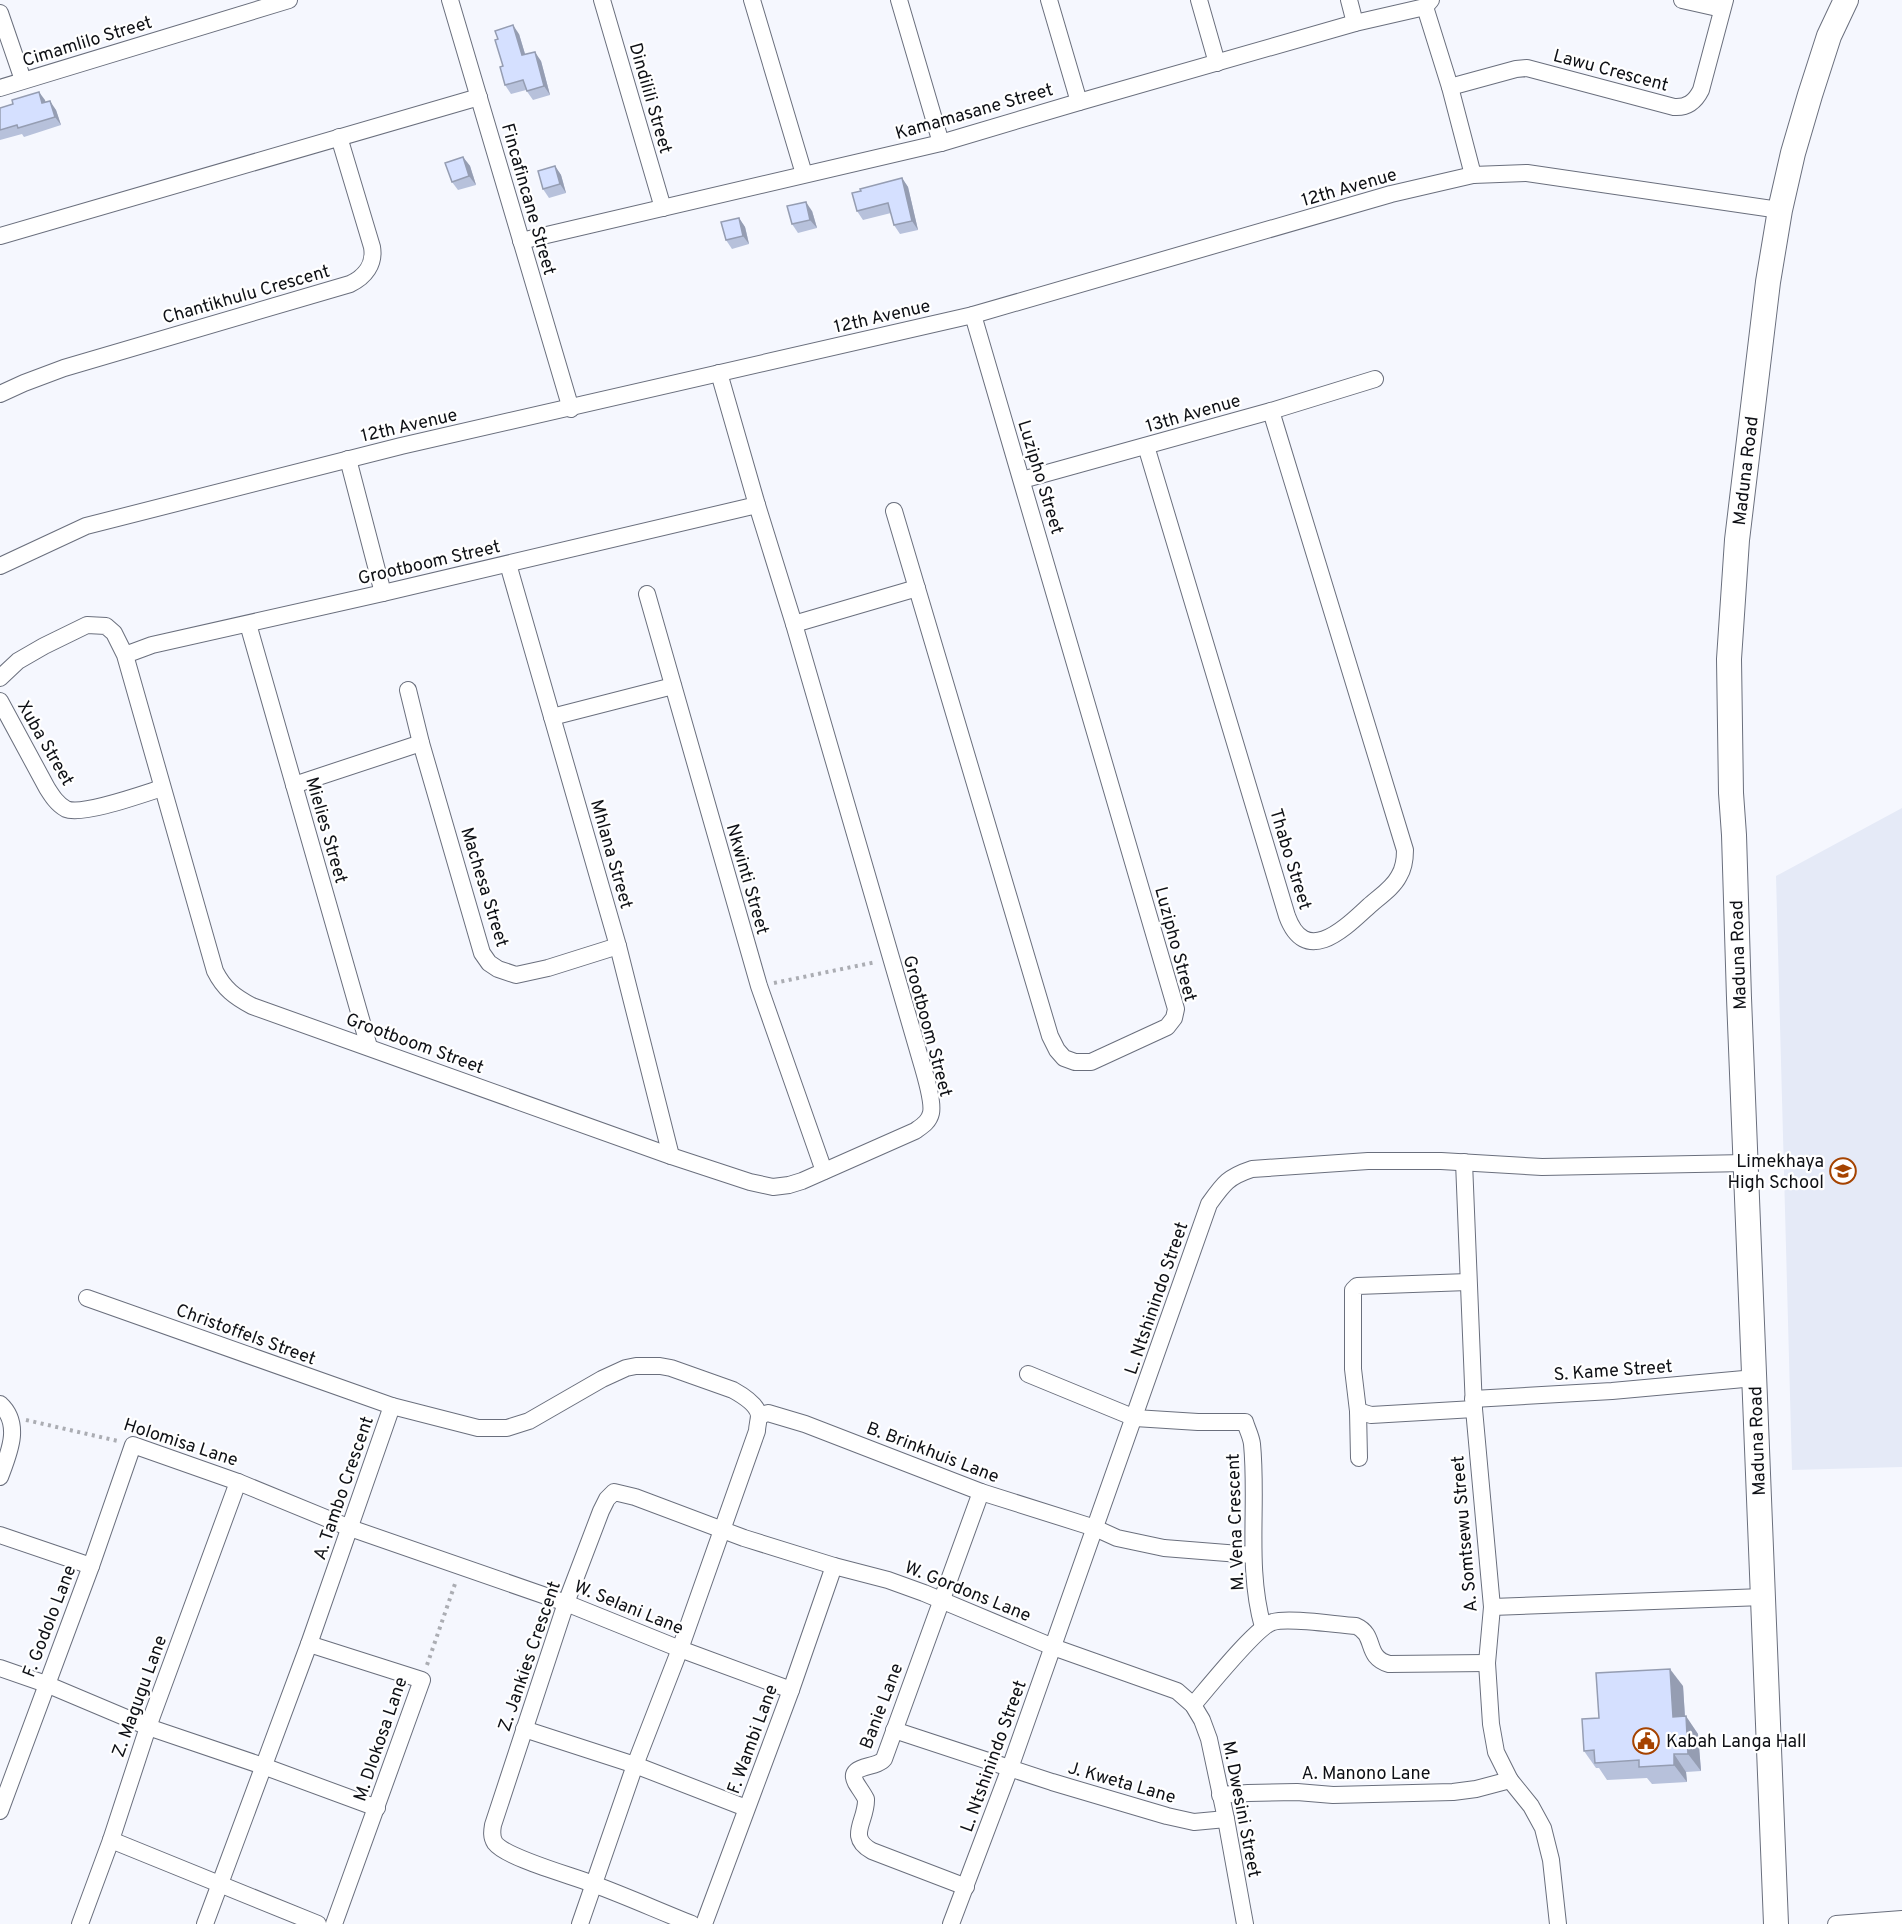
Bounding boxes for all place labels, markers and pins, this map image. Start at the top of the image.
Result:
place label: Limekhaya High School [1727,1151,1824,1195]
school or university icon: Limekhaya High School [1828,1156,1858,1186]
public building icon: Kabah Langa Hall [1631,1726,1661,1756]
place label: Kabah Langa Hall [1666,1731,1806,1754]

